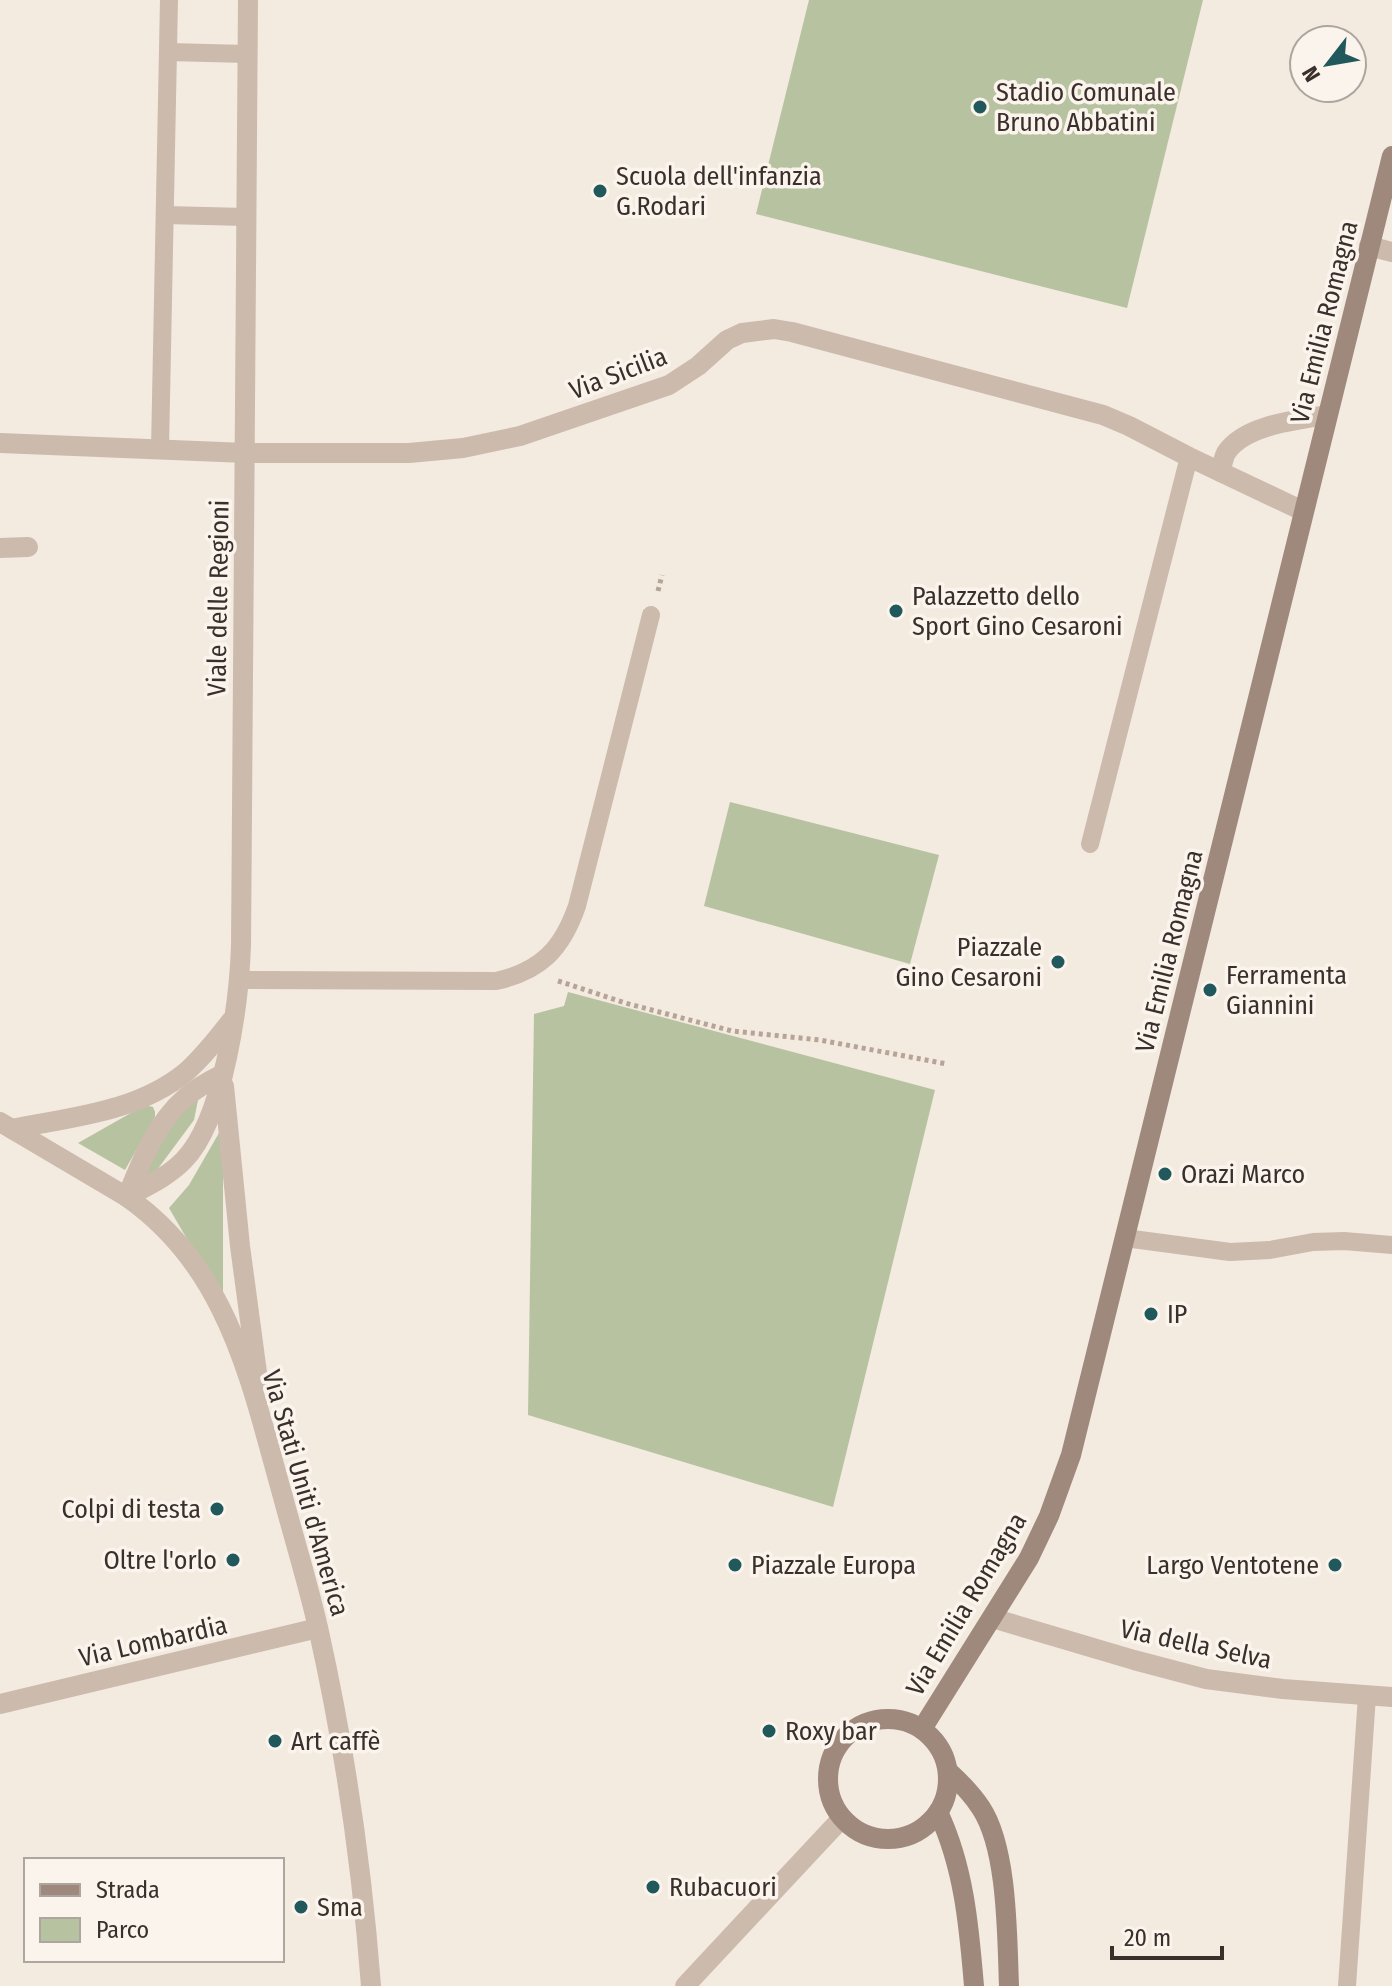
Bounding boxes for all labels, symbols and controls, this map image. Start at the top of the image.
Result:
north arrow [1288,24,1368,104]
text: N [1296,61,1326,87]
place label: Stadio Comunale Bruno Abbatini [996,77,1176,138]
marker: Stadio Comunale Bruno Abbatini [971,98,989,116]
place label: Scuola dell'infanzia G.Rodari [616,161,822,222]
marker: Scuola dell'infanzia G.Rodari [591,182,609,200]
street label: Via Emilia Romagna [1284,217,1365,427]
street label: Via Sicilia [565,341,671,406]
street label: Viale delle Regioni [201,499,236,697]
place label: Palazzetto dello Sport Gino Cesaroni [912,581,1123,642]
marker: Palazzetto dello Sport Gino Cesaroni [887,602,905,620]
street label: Via Emilia Romagna [1129,846,1210,1056]
place label: Piazzale Gino Cesaroni [896,932,1042,993]
marker: Piazzale Gino Cesaroni [1049,953,1067,971]
place label: Ferramenta Giannini [1226,960,1347,1021]
marker: Ferramenta Giannini [1201,981,1219,999]
place label: Orazi Marco [1181,1159,1305,1190]
marker: Orazi Marco [1156,1165,1174,1183]
place label: IP [1167,1299,1187,1330]
marker: IP [1142,1305,1160,1323]
street label: Via Stati Uniti d'America [256,1366,356,1620]
place label: Colpi di testa [62,1494,201,1525]
marker: Colpi di testa [208,1500,226,1518]
street label: Via Emilia Romagna [900,1507,1033,1701]
place label: Oltre l'orlo [103,1545,217,1576]
place label: Piazzale Europa [751,1550,916,1581]
place label: Largo Ventotene [1146,1550,1319,1581]
marker: Oltre l'orlo [224,1551,242,1569]
marker: Piazzale Europa [726,1556,744,1574]
marker: Largo Ventotene [1326,1556,1344,1574]
street label: Via Lombardia [76,1609,230,1674]
street label: Via della Selva [1117,1613,1275,1676]
place label: Roxy bar [785,1716,877,1747]
marker: Roxy bar [760,1722,778,1740]
place label: Art caffè [291,1726,380,1757]
marker: Art caffè [266,1732,284,1750]
legend [24,1858,284,1962]
place label: Rubacuori [669,1872,777,1903]
text: Strada [96,1876,160,1904]
marker: Rubacuori [644,1878,662,1896]
place label: Sma [317,1892,363,1923]
marker: Sma [292,1898,310,1916]
scale bar [1112,1910,1222,1960]
text: Parco [96,1916,149,1944]
text: 20 m [1124,1924,1171,1952]

